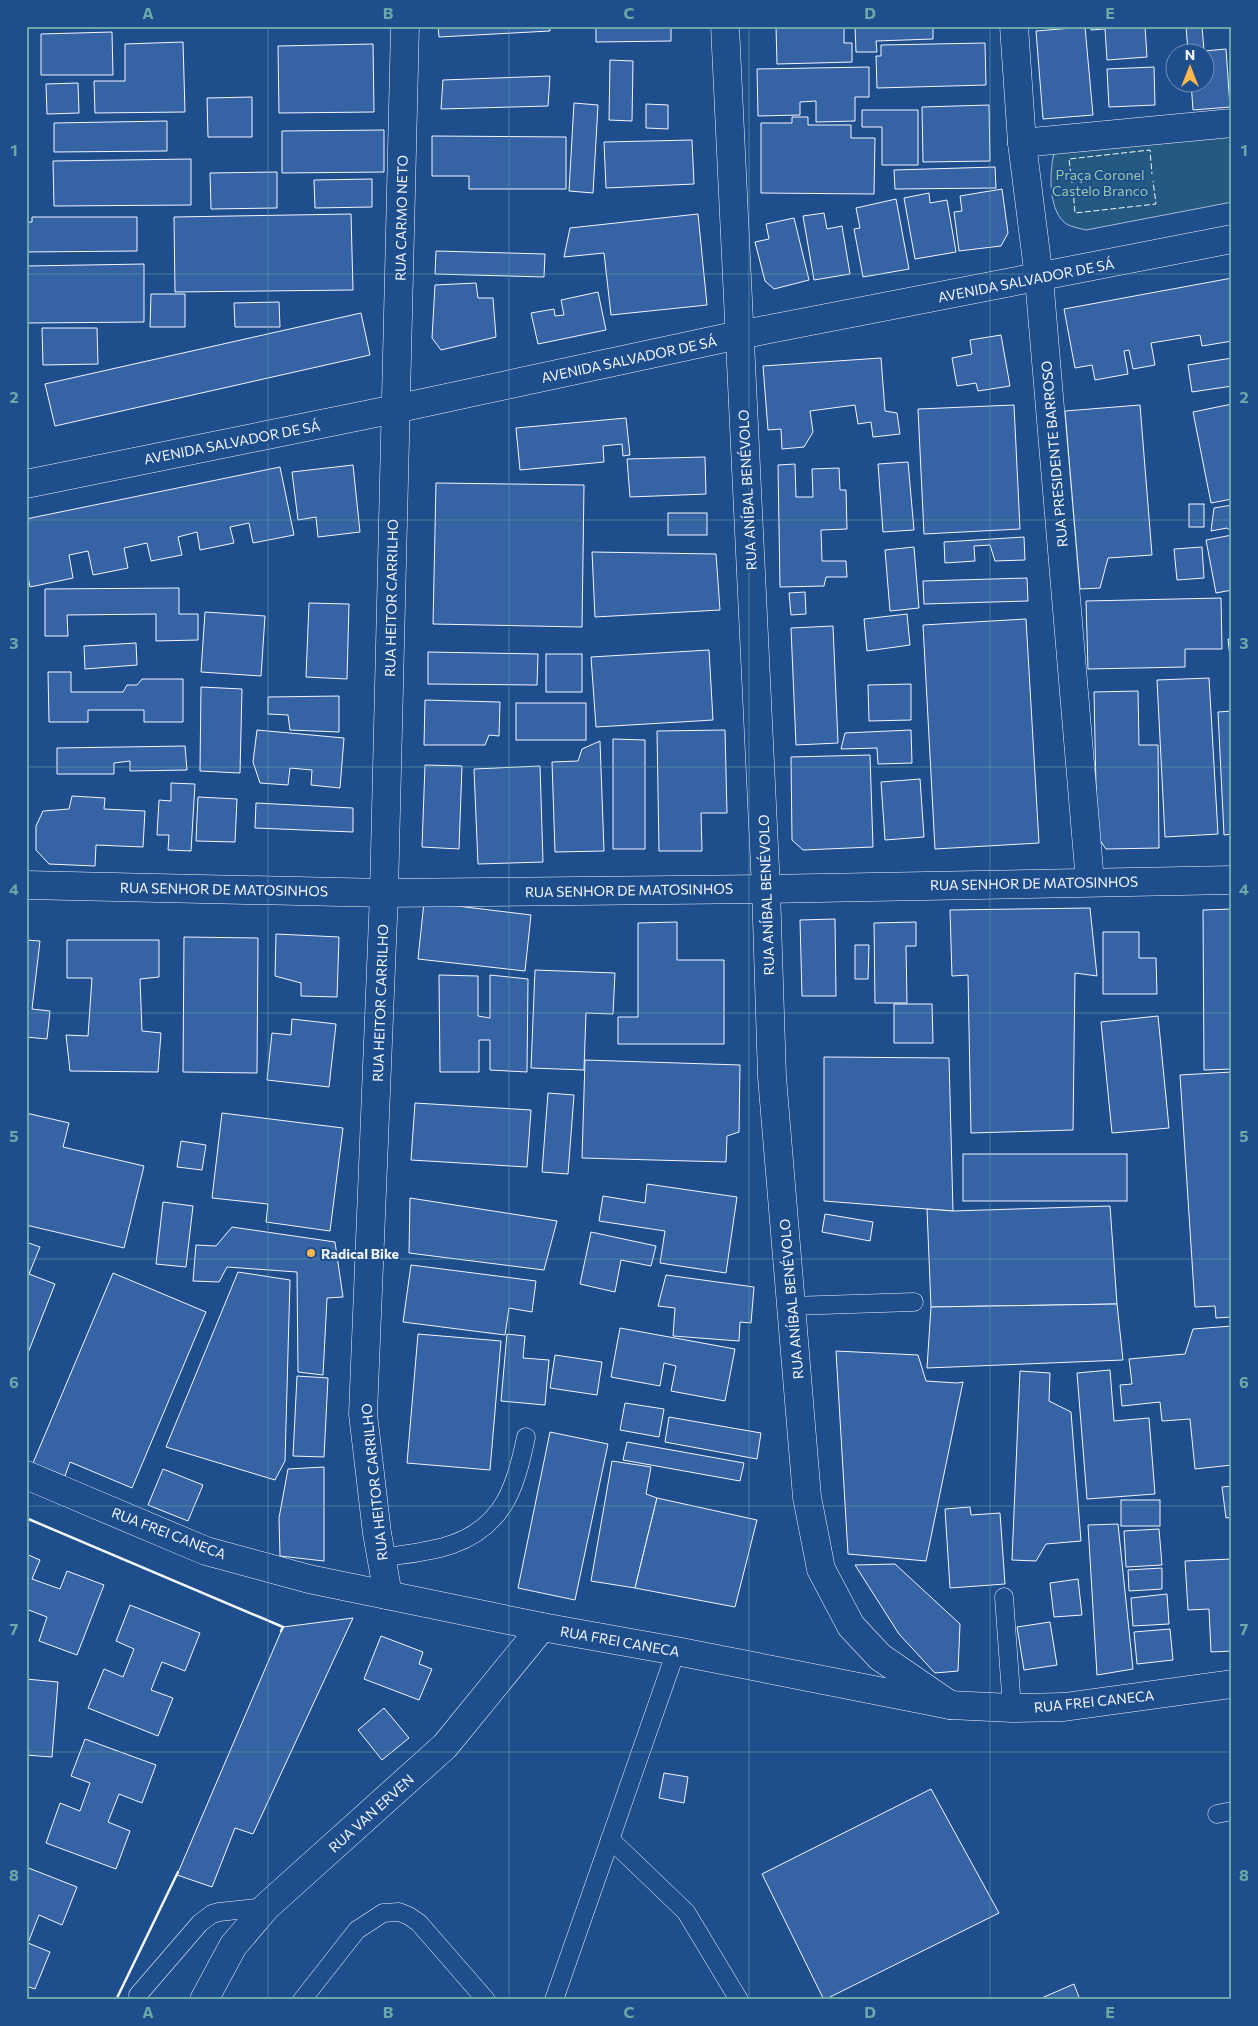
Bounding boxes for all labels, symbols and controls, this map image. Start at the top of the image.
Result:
text: A [142,3,154,22]
text: B [383,3,394,22]
text: C [624,3,635,22]
text: D [864,3,876,22]
text: E [1105,3,1115,22]
north arrow [1166,42,1216,92]
text: N [1185,46,1195,63]
text: 1 [10,140,18,159]
text: 1 [1240,140,1248,159]
street label: RUA CARMO NETO [391,155,411,281]
park label: Praça Coronel Castelo Branco [1052,166,1148,199]
street label: AVENIDA SALVADOR DE SÁ [936,254,1116,305]
street label: AVENIDA SALVADOR DE SÁ [540,332,719,386]
street label: RUA PRESIDENTE BARROSO [1037,360,1071,548]
text: 2 [9,387,19,406]
text: 2 [1239,387,1249,406]
street label: RUA ANÍBAL BENÉVOLO [734,409,760,571]
street label: AVENIDA SALVADOR DE SÁ [142,416,322,467]
street label: RUA HEITOR CARRILHO [381,519,401,677]
text: 3 [9,633,19,652]
text: 3 [1239,633,1249,652]
street label: RUA ANÍBAL BENÉVOLO [755,814,777,976]
street label: RUA SENHOR DE MATOSINHOS [930,873,1138,893]
text: 4 [9,879,19,898]
street label: RUA SENHOR DE MATOSINHOS [120,879,328,899]
text: 4 [1239,879,1249,898]
street label: RUA SENHOR DE MATOSINHOS [525,880,733,900]
street label: RUA HEITOR CARRILHO [369,924,391,1082]
text: 5 [9,1126,19,1145]
text: 5 [1239,1126,1249,1145]
street label: RUA ANÍBAL BENÉVOLO [776,1218,806,1380]
place label: Radical Bike [321,1245,399,1262]
marker: Radical Bike [305,1247,317,1259]
text: 6 [9,1372,19,1391]
text: 6 [1239,1372,1249,1391]
street label: RUA HEITOR CARRILHO [357,1403,391,1561]
street label: RUA FREI CANECA [110,1503,229,1563]
text: 7 [10,1619,19,1638]
text: 7 [1240,1619,1249,1638]
street label: RUA FREI CANECA [559,1622,681,1660]
street label: RUA FREI CANECA [1033,1686,1155,1716]
street label: RUA VAN ERVEN [325,1770,417,1856]
text: 8 [9,1865,19,1884]
text: 8 [1239,1865,1249,1884]
text: A [142,2002,154,2021]
text: B [383,2002,394,2021]
text: C [624,2002,635,2021]
text: D [864,2002,876,2021]
text: E [1105,2002,1115,2021]

